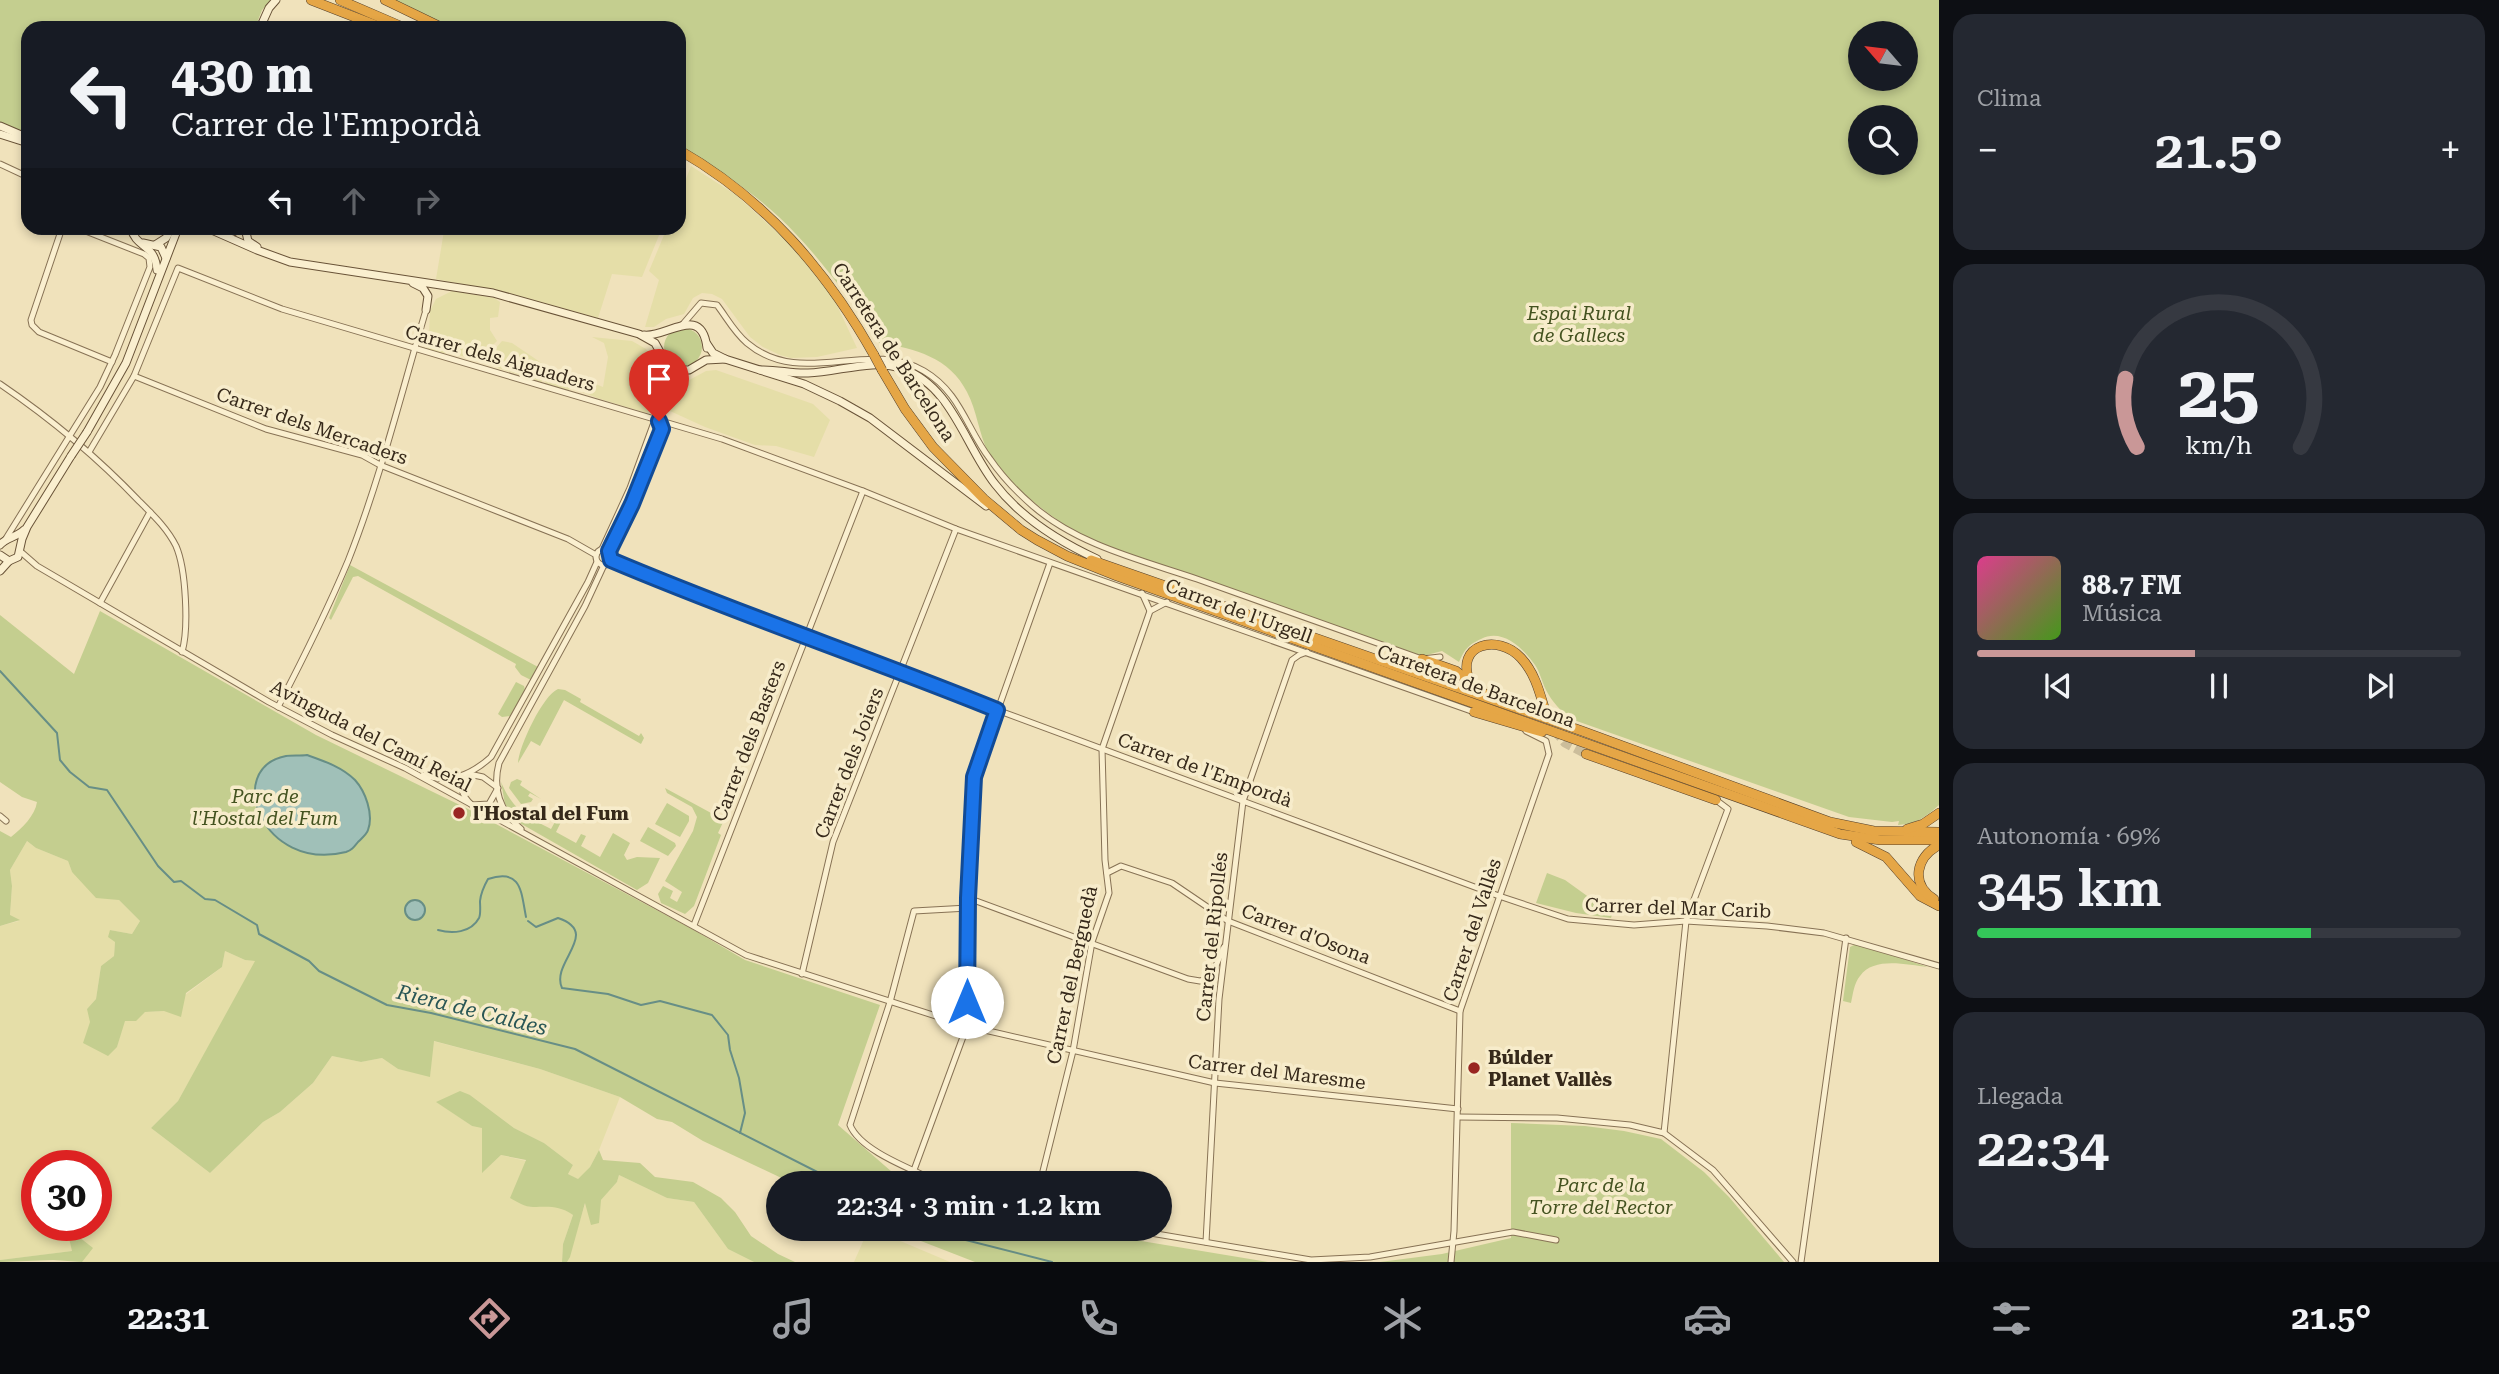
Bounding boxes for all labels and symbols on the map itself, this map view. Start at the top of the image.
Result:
north arrow [1848,21,1918,91]
street label: Carretera de Barcelona [828,258,961,446]
park label: Espai Rural de Gallecs [1526,302,1631,347]
street label: Carrer dels Aiguaders [403,320,597,396]
pin [629,349,689,421]
street label: Carrer dels Mercaders [213,382,411,470]
street label: Carrer de l'Urgell [1162,574,1316,648]
street label: Carretera de Barcelona [1374,639,1579,733]
street label: Carrer dels Basters [708,657,790,825]
street label: Avinguda del Camí Reial [267,675,476,797]
street label: Carrer dels Joiers [810,684,888,842]
street label: Carrer de l'Empordà [1115,728,1296,813]
park label: Parc de l'Hostal del Fum [192,785,338,830]
place label: l'Hostal del Fum [473,802,630,825]
marker: l'Hostal del Fum [451,805,467,821]
street label: Carrer del Ripollés [1192,851,1232,1023]
street label: Carrer del Vallès [1438,856,1506,1004]
street label: Carrer del Berguedà [1042,883,1102,1066]
street label: Carrer del Mar Carib [1584,893,1772,923]
street label: Carrer d'Osona [1238,899,1374,969]
position arrow [930,965,1004,1039]
water label: Riera de Caldes [393,979,550,1040]
place label: Búlder Planet Vallès [1488,1046,1612,1091]
street label: Carrer del Maresme [1187,1050,1367,1094]
marker: Búlder Planet Vallès [1466,1060,1482,1076]
speed limit sign: 30 [21,1150,112,1241]
park label: Parc de la Torre del Rector [1529,1174,1673,1219]

